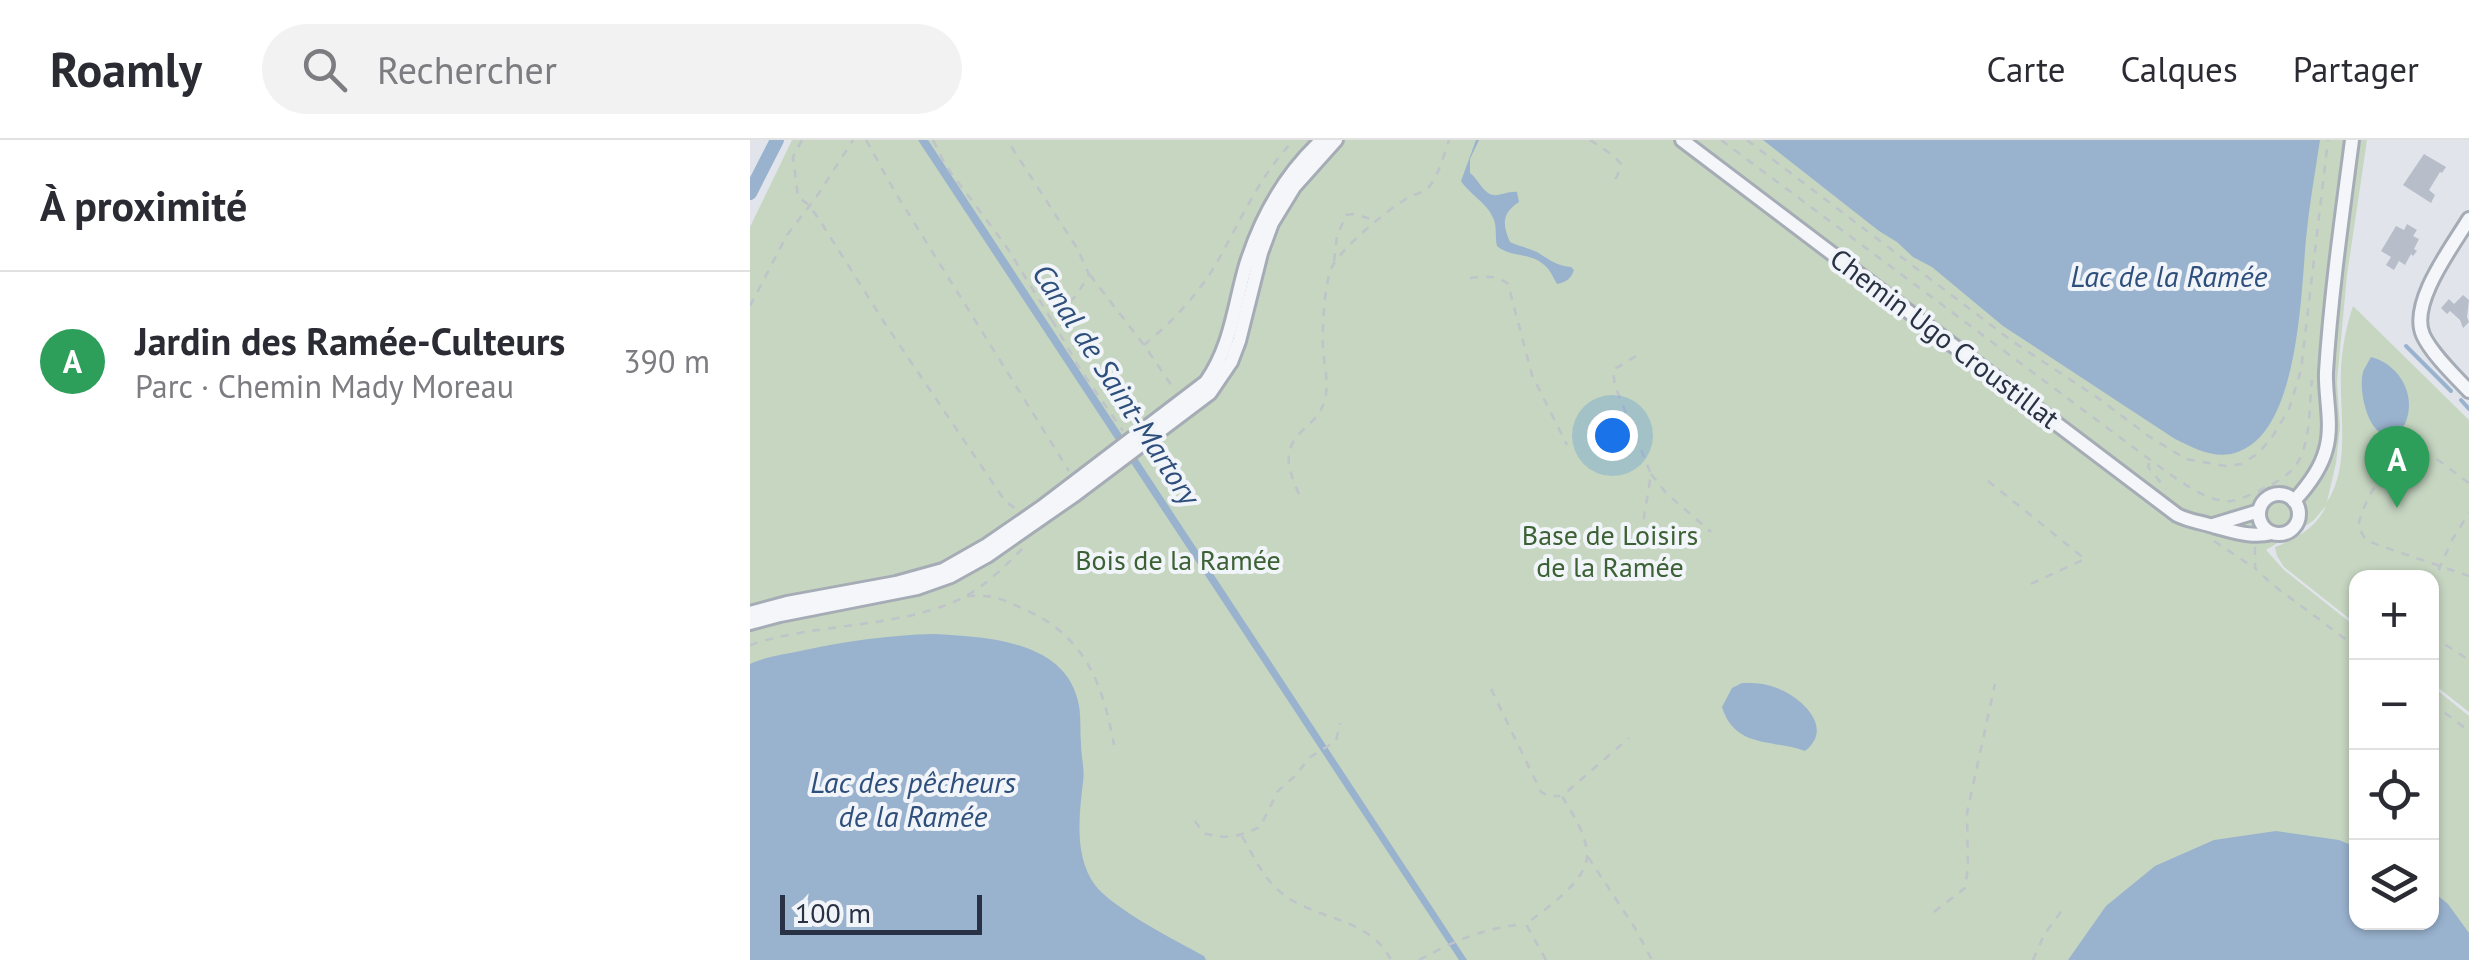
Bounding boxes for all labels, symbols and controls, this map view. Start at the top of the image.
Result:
search box [262,24,962,114]
text: Roamly [50,38,202,100]
icon: search [297,42,352,97]
text: Rechercher [377,45,557,94]
text: Carte [1987,46,2065,92]
text: Calques [2120,46,2238,92]
text: Partager [2293,46,2419,92]
text: À proximité [40,178,247,233]
street label: Chemin Ugo Croustillat [1823,240,2068,437]
water label: Canal de Saint-Martory [1024,256,1211,514]
water label: Lac de la Ramée [2071,256,2268,295]
text: Jardin des Ramée-Culteurs [135,316,565,365]
text: A [63,340,82,382]
text: 390 m [623,340,710,382]
text: Parc · Chemin Mady Moreau [135,365,514,407]
your location [1587,410,1638,461]
pin: A [2364,426,2430,508]
park label: Base de Loisirs de la Ramée [1522,516,1698,585]
park label: Bois de la Ramée [1075,541,1281,578]
map controls [2349,570,2439,930]
button: + [2349,570,2439,660]
button: − [2349,660,2439,750]
button: locate [2349,750,2439,840]
water label: Lac des pêcheurs de la Ramée [810,762,1016,835]
button: layers [2349,840,2439,930]
scale bar [780,890,982,934]
text: 100 m [795,894,871,931]

